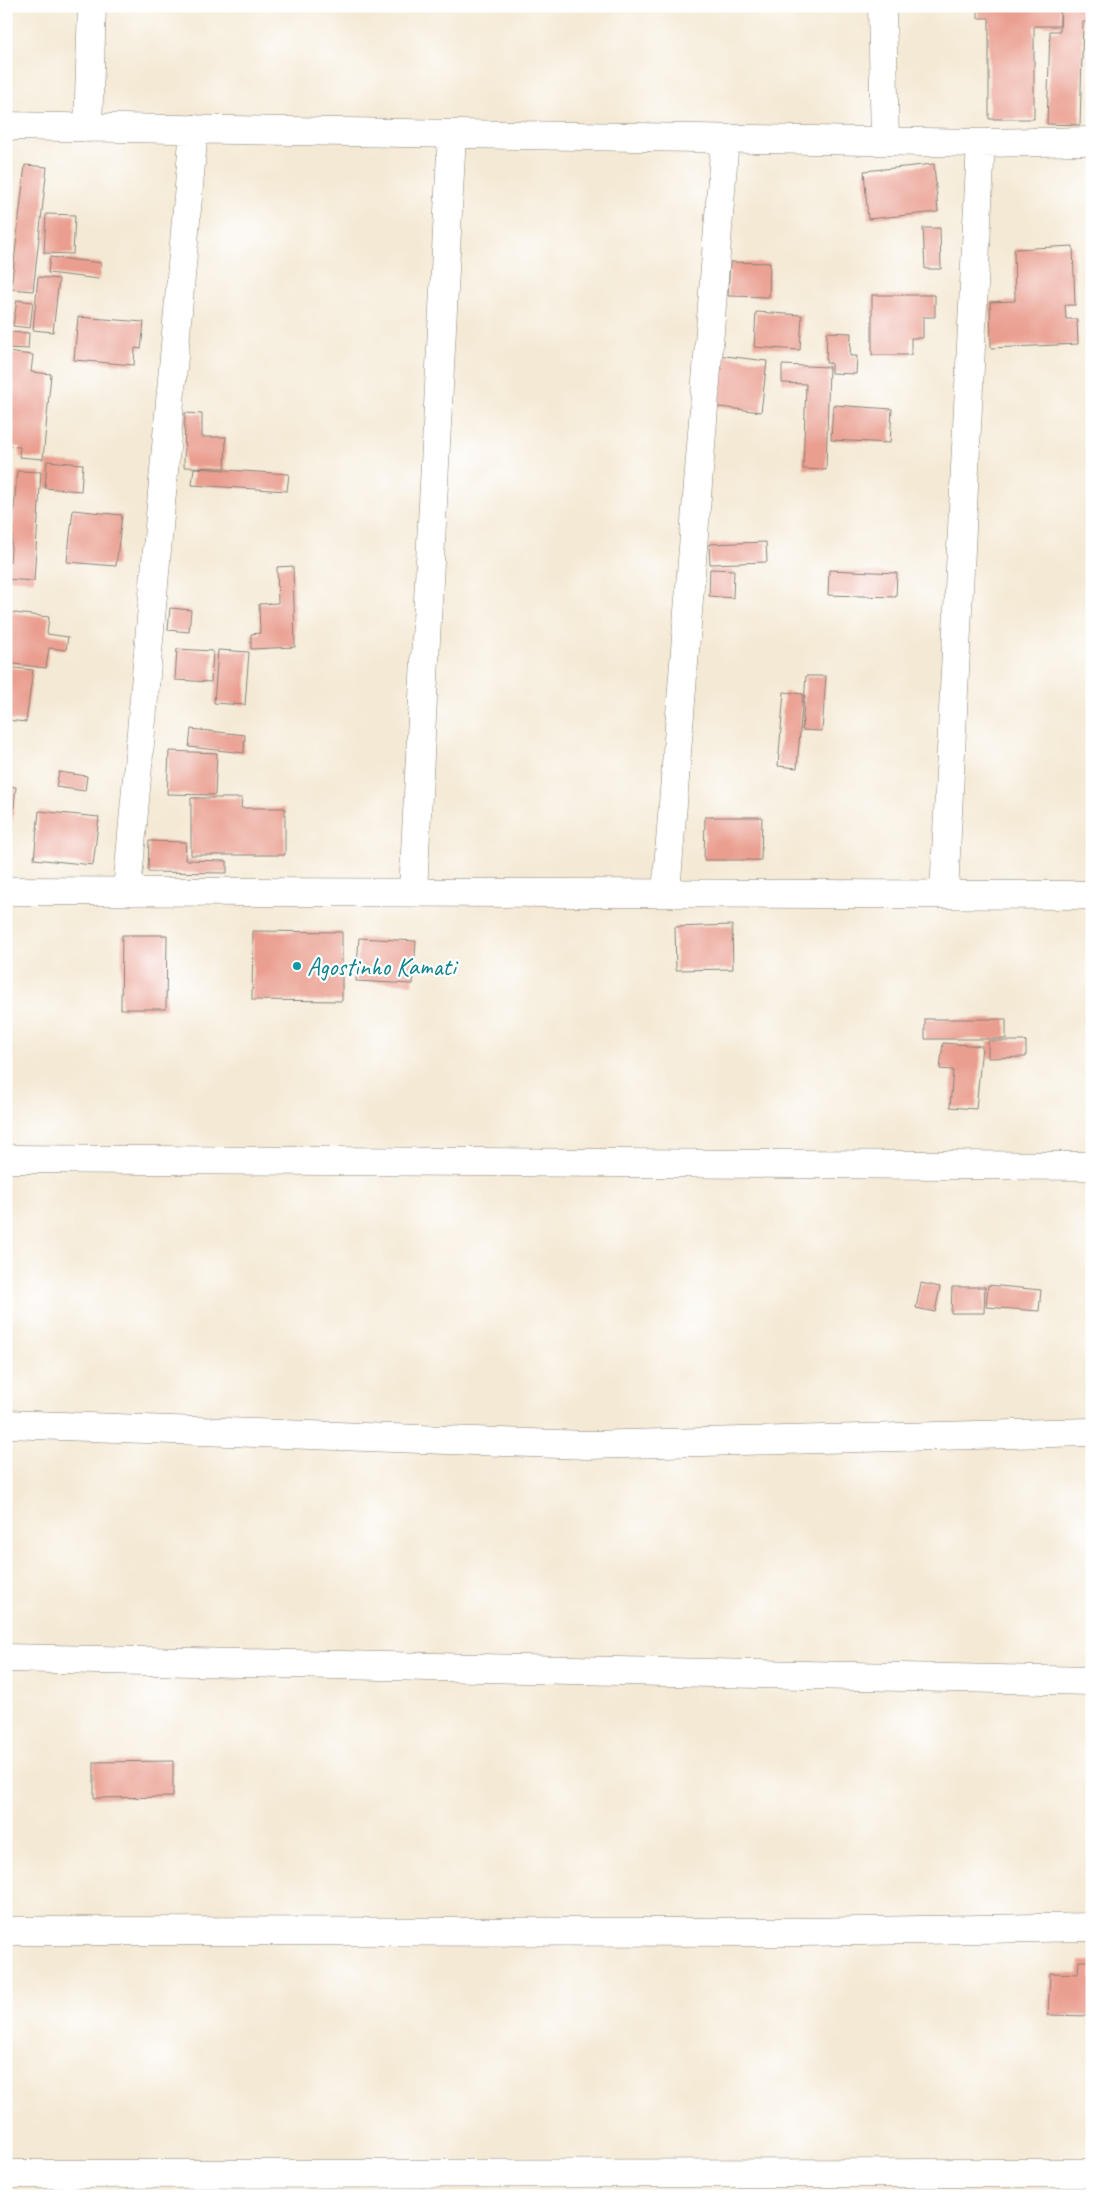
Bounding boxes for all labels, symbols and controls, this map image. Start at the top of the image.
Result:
place label: Agostinho Kamati [307,951,459,983]
marker: Agostinho Kamati [291,960,303,972]

